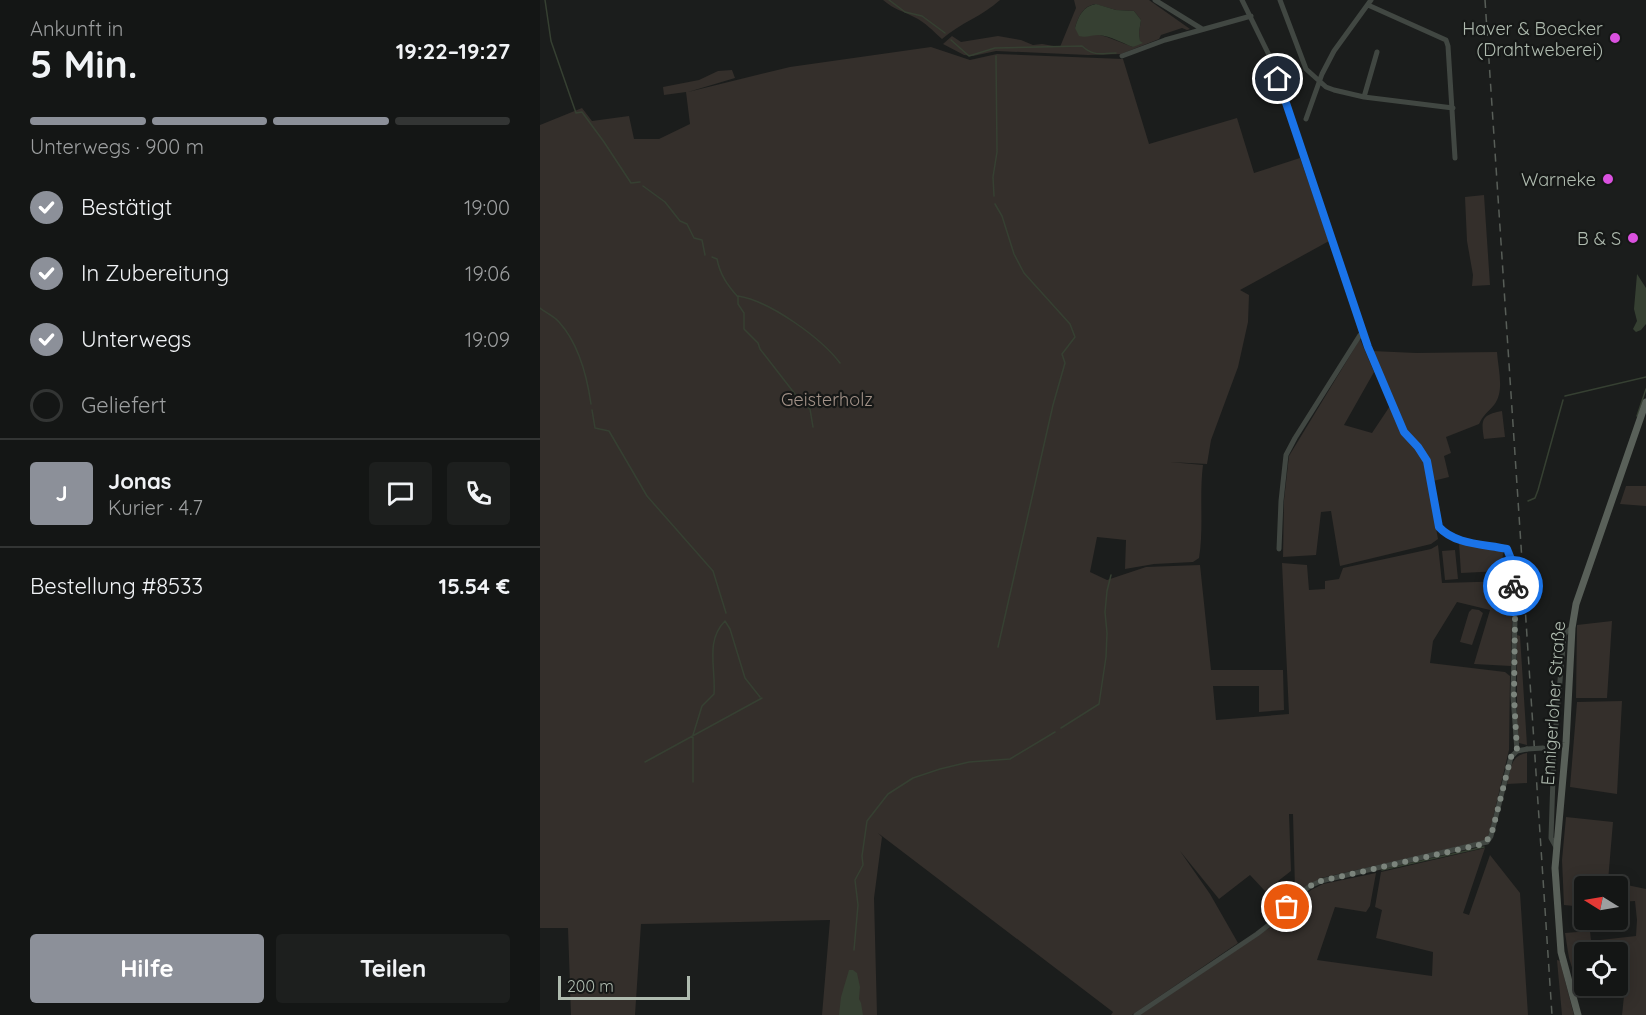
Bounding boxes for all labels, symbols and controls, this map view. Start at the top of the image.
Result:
text: Ankunft in [30,16,123,41]
place label: Haver & Boecker (Drahtweberei) [1462,17,1603,61]
marker: Haver & Boecker (Drahtweberei) [1608,31,1622,45]
text: 19:22–19:27 [396,37,510,65]
text: 5 Min. [30,39,137,88]
pin [1252,53,1303,104]
icon: home [1261,62,1294,95]
text: Unterwegs · 900 m [30,134,204,159]
place label: Warneke [1521,168,1596,191]
marker: Warneke [1601,172,1615,186]
icon: check [30,191,63,224]
text: Bestätigt [81,193,172,221]
text: 19:00 [464,195,510,220]
place label: B & S [1577,227,1621,250]
marker: B & S [1626,231,1640,245]
icon: check [30,257,63,290]
text: In Zubereitung [81,259,229,287]
text: 19:06 [465,261,510,286]
icon: check [30,323,63,356]
text: Unterwegs [81,325,191,353]
text: 19:09 [465,327,510,352]
park label: Geisterholz [781,388,873,411]
text: Geliefert [81,391,166,419]
button: chat [369,462,432,525]
button: phone [447,462,510,525]
text: Jonas [108,467,171,495]
text: J [55,479,68,507]
text: Kurier · 4.7 [108,495,203,520]
courier [1483,556,1543,616]
icon: bike [1497,570,1530,603]
text: Bestellung #8533 [30,572,203,600]
text: 15.54 € [439,572,510,600]
street label: Ennigerloher Straße [1536,620,1570,786]
north arrow [1574,876,1628,930]
map controls [1574,876,1628,996]
pin [1261,881,1312,932]
icon: bag [1270,890,1303,923]
button: Hilfe [30,934,264,1003]
button: Teilen [276,934,510,1003]
button: locate [1574,942,1628,996]
scale bar [558,973,690,1000]
text: 200 m [567,976,614,996]

